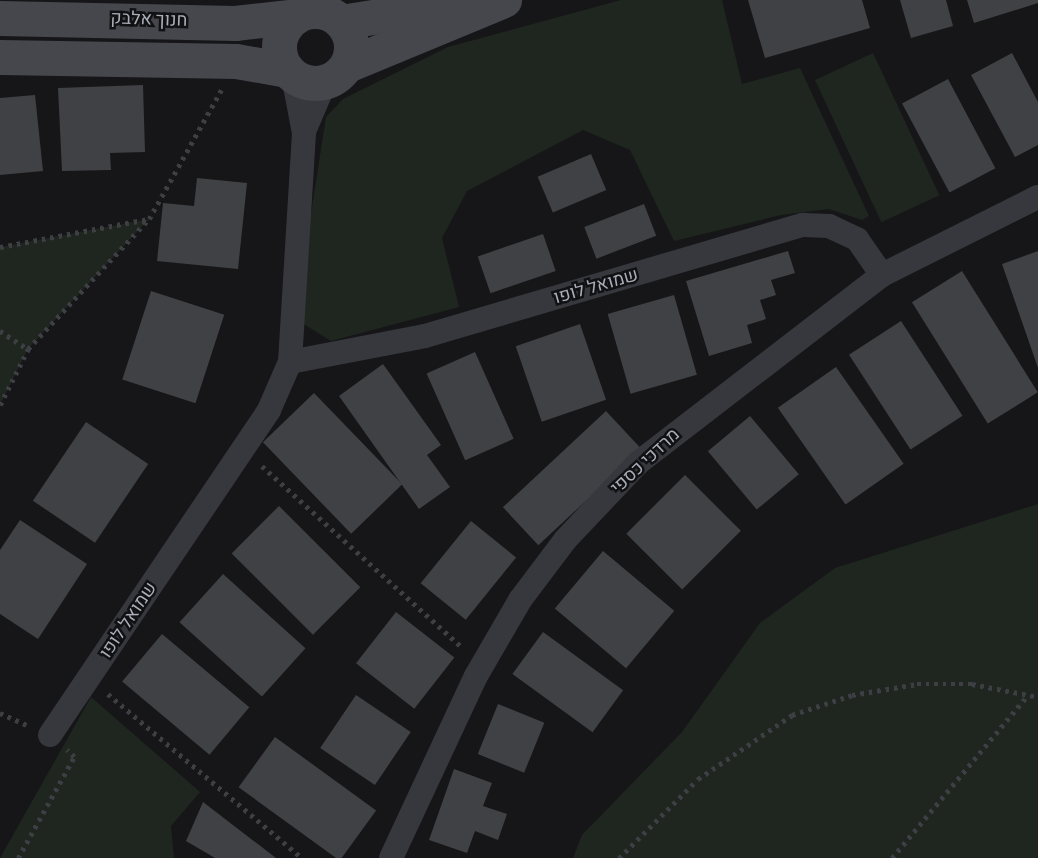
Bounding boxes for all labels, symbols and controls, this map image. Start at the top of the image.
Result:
street label: חנוך אלבק [110,7,188,31]
street label: שמואל לופו [551,264,641,308]
street label: מרדכי כספי [606,424,684,498]
street label: שמואל לופו [95,578,161,662]

